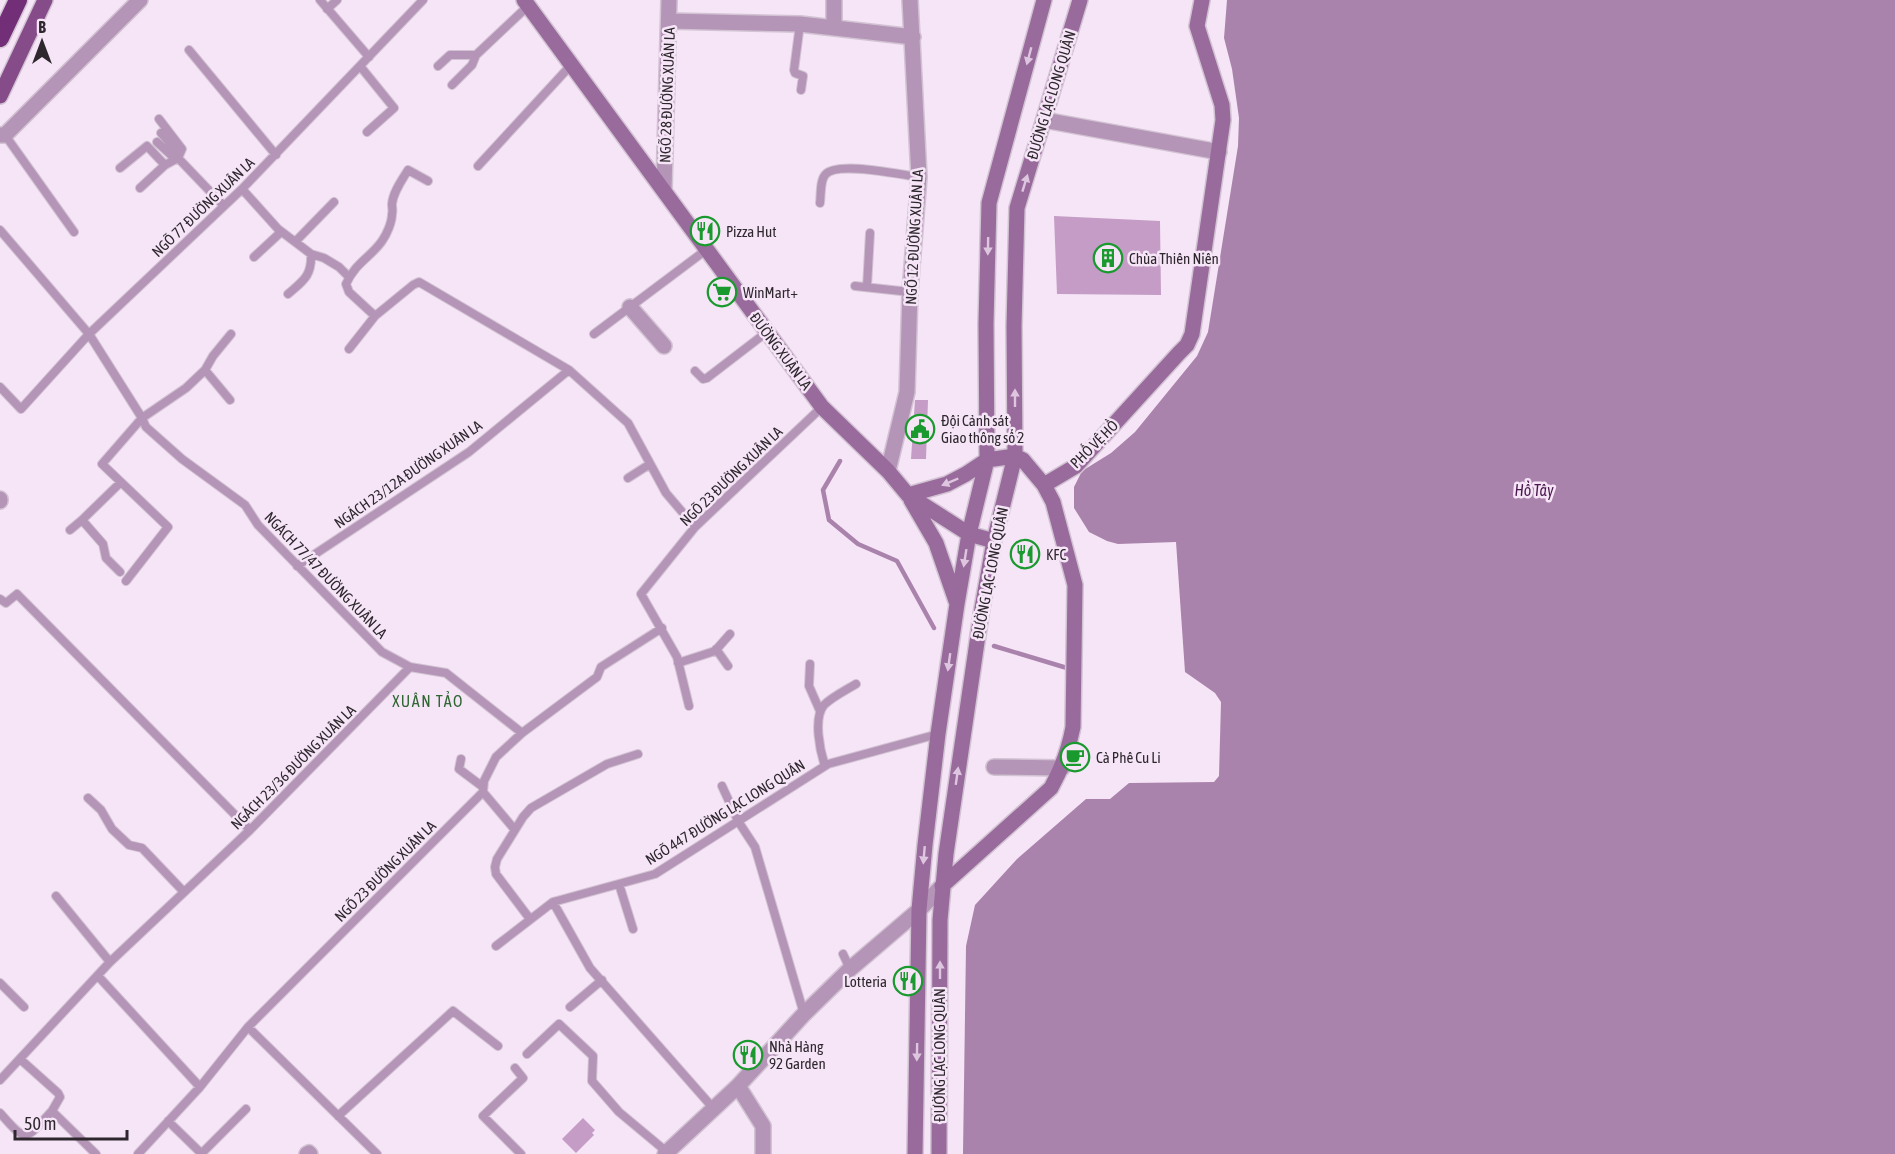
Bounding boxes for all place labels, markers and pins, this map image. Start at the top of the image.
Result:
restaurant icon: Pizza Hut [689,215,721,247]
place label: Pizza Hut [726,223,777,240]
building icon: Chùa Thiên Niên [1092,242,1124,274]
place label: Chùa Thiên Niên [1129,250,1219,267]
supermarket icon: WinMart+ [706,276,738,308]
place label: WinMart+ [743,284,798,301]
place label: Đội Cảnh sát Giao thông số 2 [941,412,1024,446]
public building icon: Đội Cảnh sát Giao thông số 2 [904,413,936,445]
restaurant icon: KFC [1009,538,1041,570]
place label: KFC [1046,546,1066,563]
cafe icon: Cà Phê Cu Li [1059,741,1091,773]
place label: Cà Phê Cu Li [1096,749,1161,766]
restaurant icon: Lotteria [892,965,924,997]
place label: Lotteria [844,973,887,990]
place label: Nhà Hàng 92 Garden [769,1038,826,1072]
restaurant icon: Nhà Hàng 92 Garden [732,1039,764,1071]

